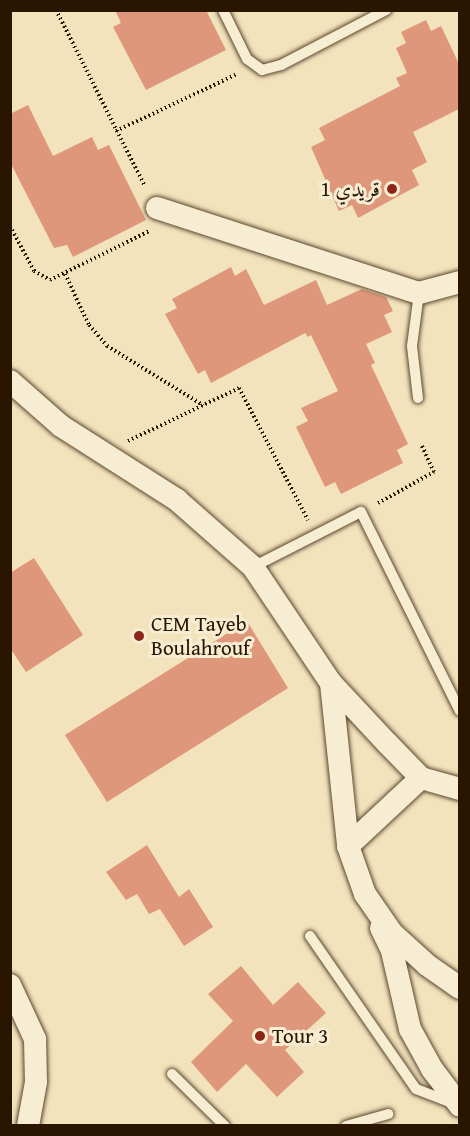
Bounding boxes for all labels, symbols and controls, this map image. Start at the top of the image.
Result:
place label: قريدي 1 [320,176,380,202]
marker: قريدي 1 [385,182,399,196]
place label: CEM Tayeb Boulahrouf [151,611,250,661]
marker: CEM Tayeb Boulahrouf [132,629,146,643]
place label: Tour 3 [272,1023,328,1049]
marker: Tour 3 [253,1029,267,1043]

